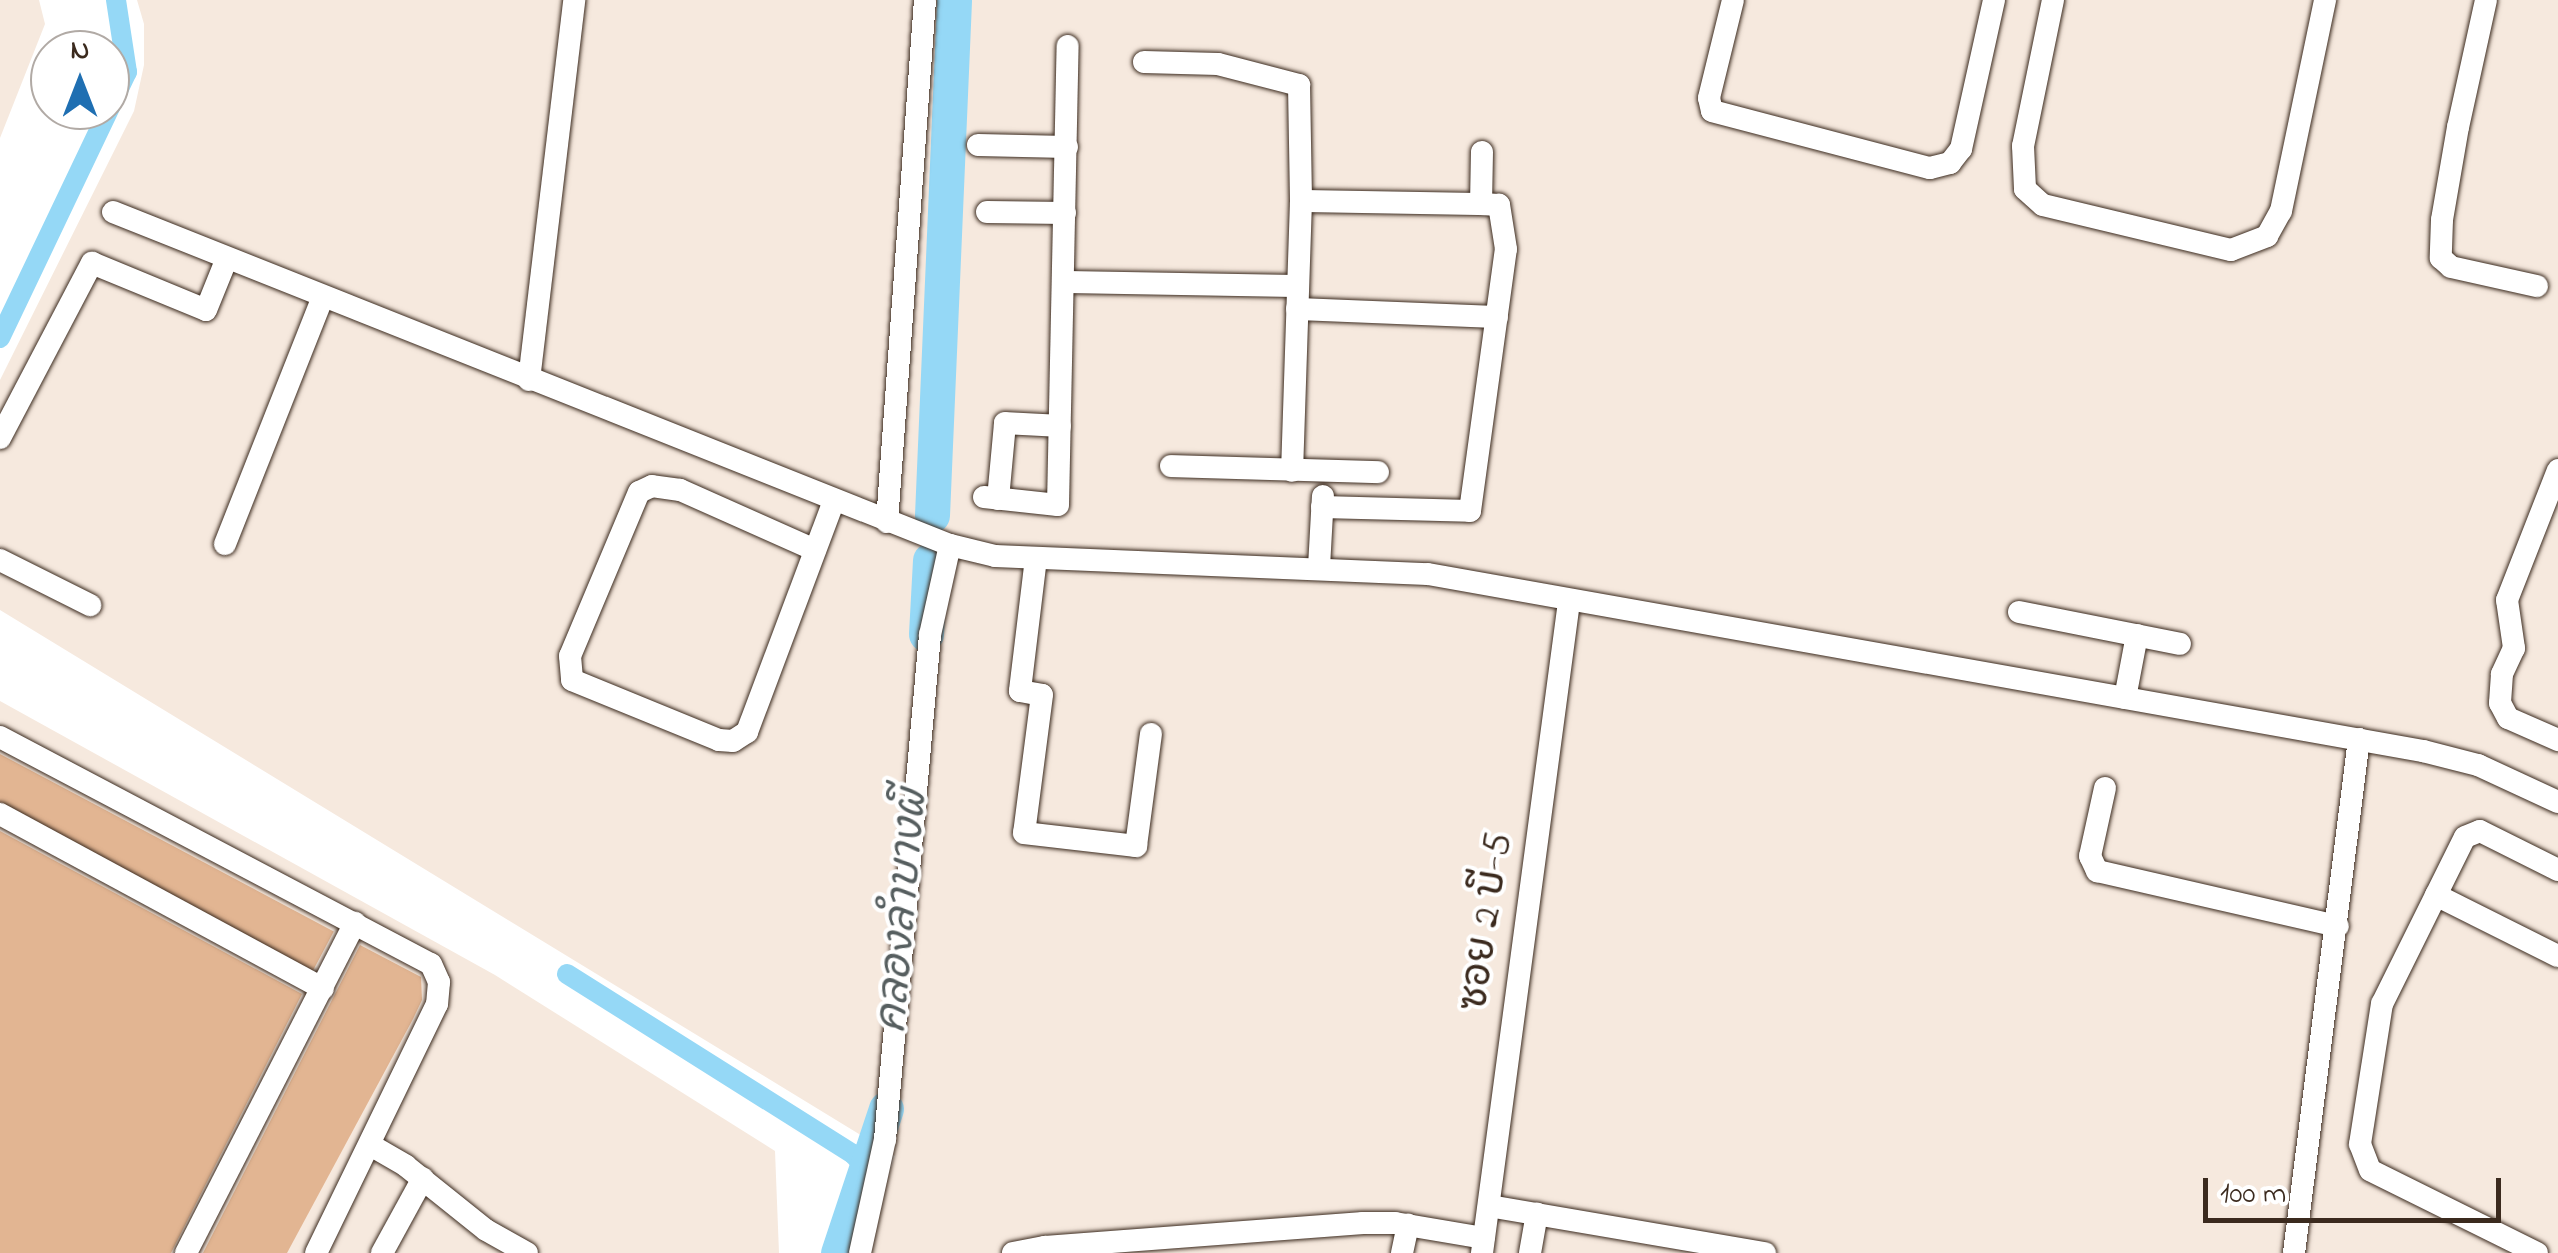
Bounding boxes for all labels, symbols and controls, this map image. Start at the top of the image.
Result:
north arrow [30,30,130,130]
text: N [71,31,89,72]
water label: คลองลำบางผี [868,787,940,1035]
street label: ซอย 2 บี-5 [1452,830,1524,1014]
scale bar [2208,1158,2506,1220]
text: 100 m [2220,1173,2286,1217]

